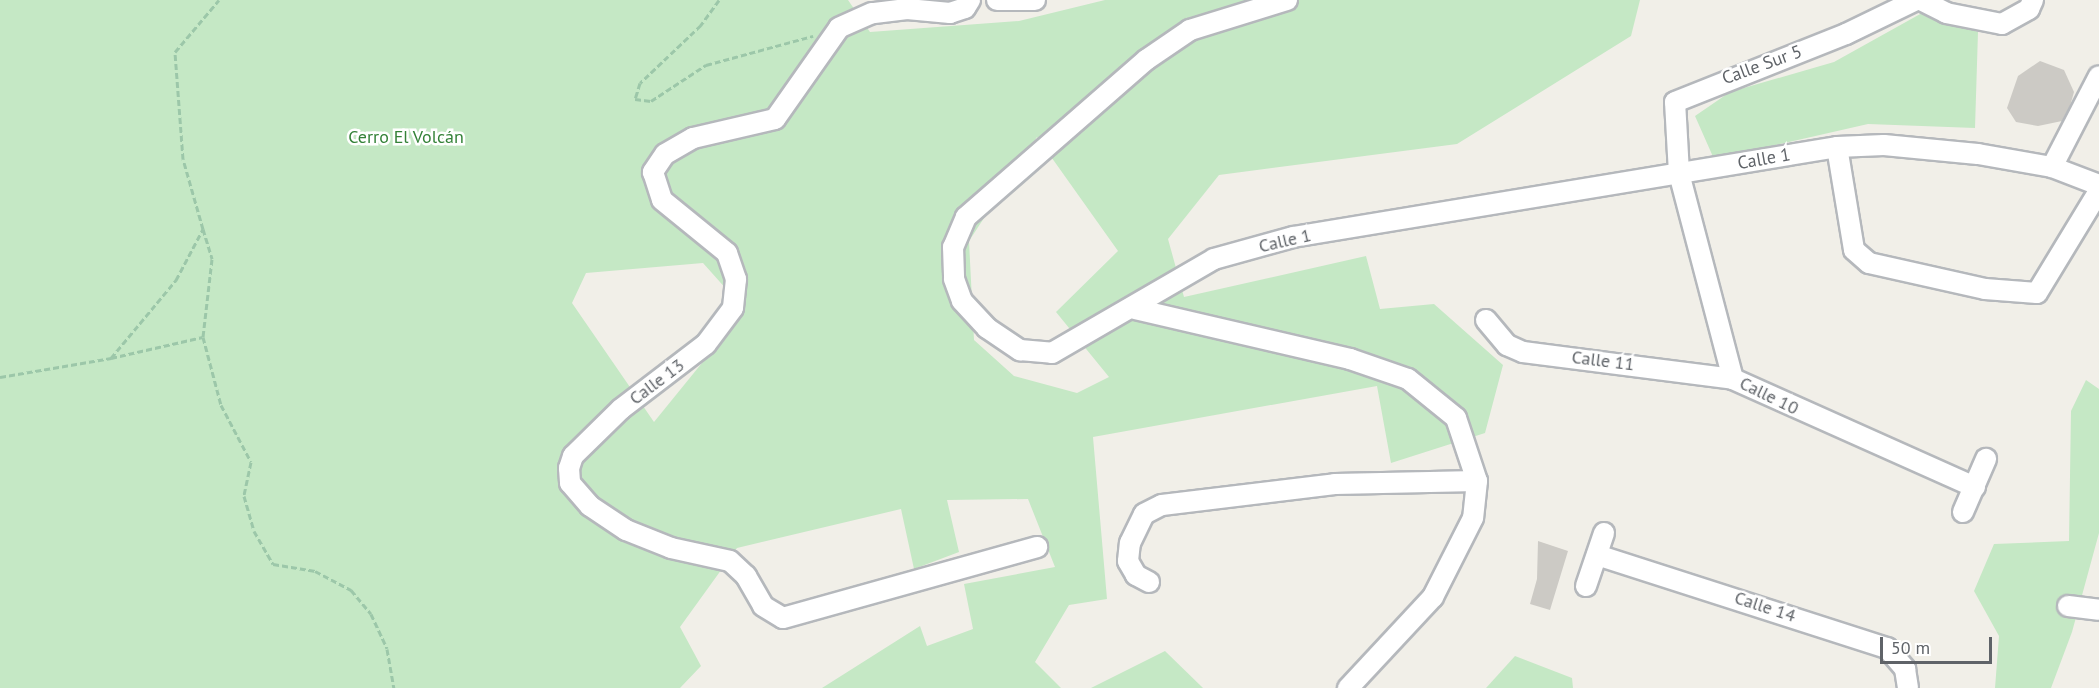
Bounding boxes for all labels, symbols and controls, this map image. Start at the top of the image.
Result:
street label: Calle Sur 5 [1719,41,1805,89]
park label: Cerro El Volcán [348,126,464,148]
street label: Calle 1 [1736,144,1792,174]
street label: Calle 1 [1257,224,1313,258]
street label: Calle 11 [1570,346,1636,376]
street label: Calle 13 [625,354,689,410]
street label: Calle 10 [1736,372,1802,420]
street label: Calle 14 [1732,587,1798,627]
scale bar [1883,625,1996,663]
text: 50 m [1891,636,1930,659]

